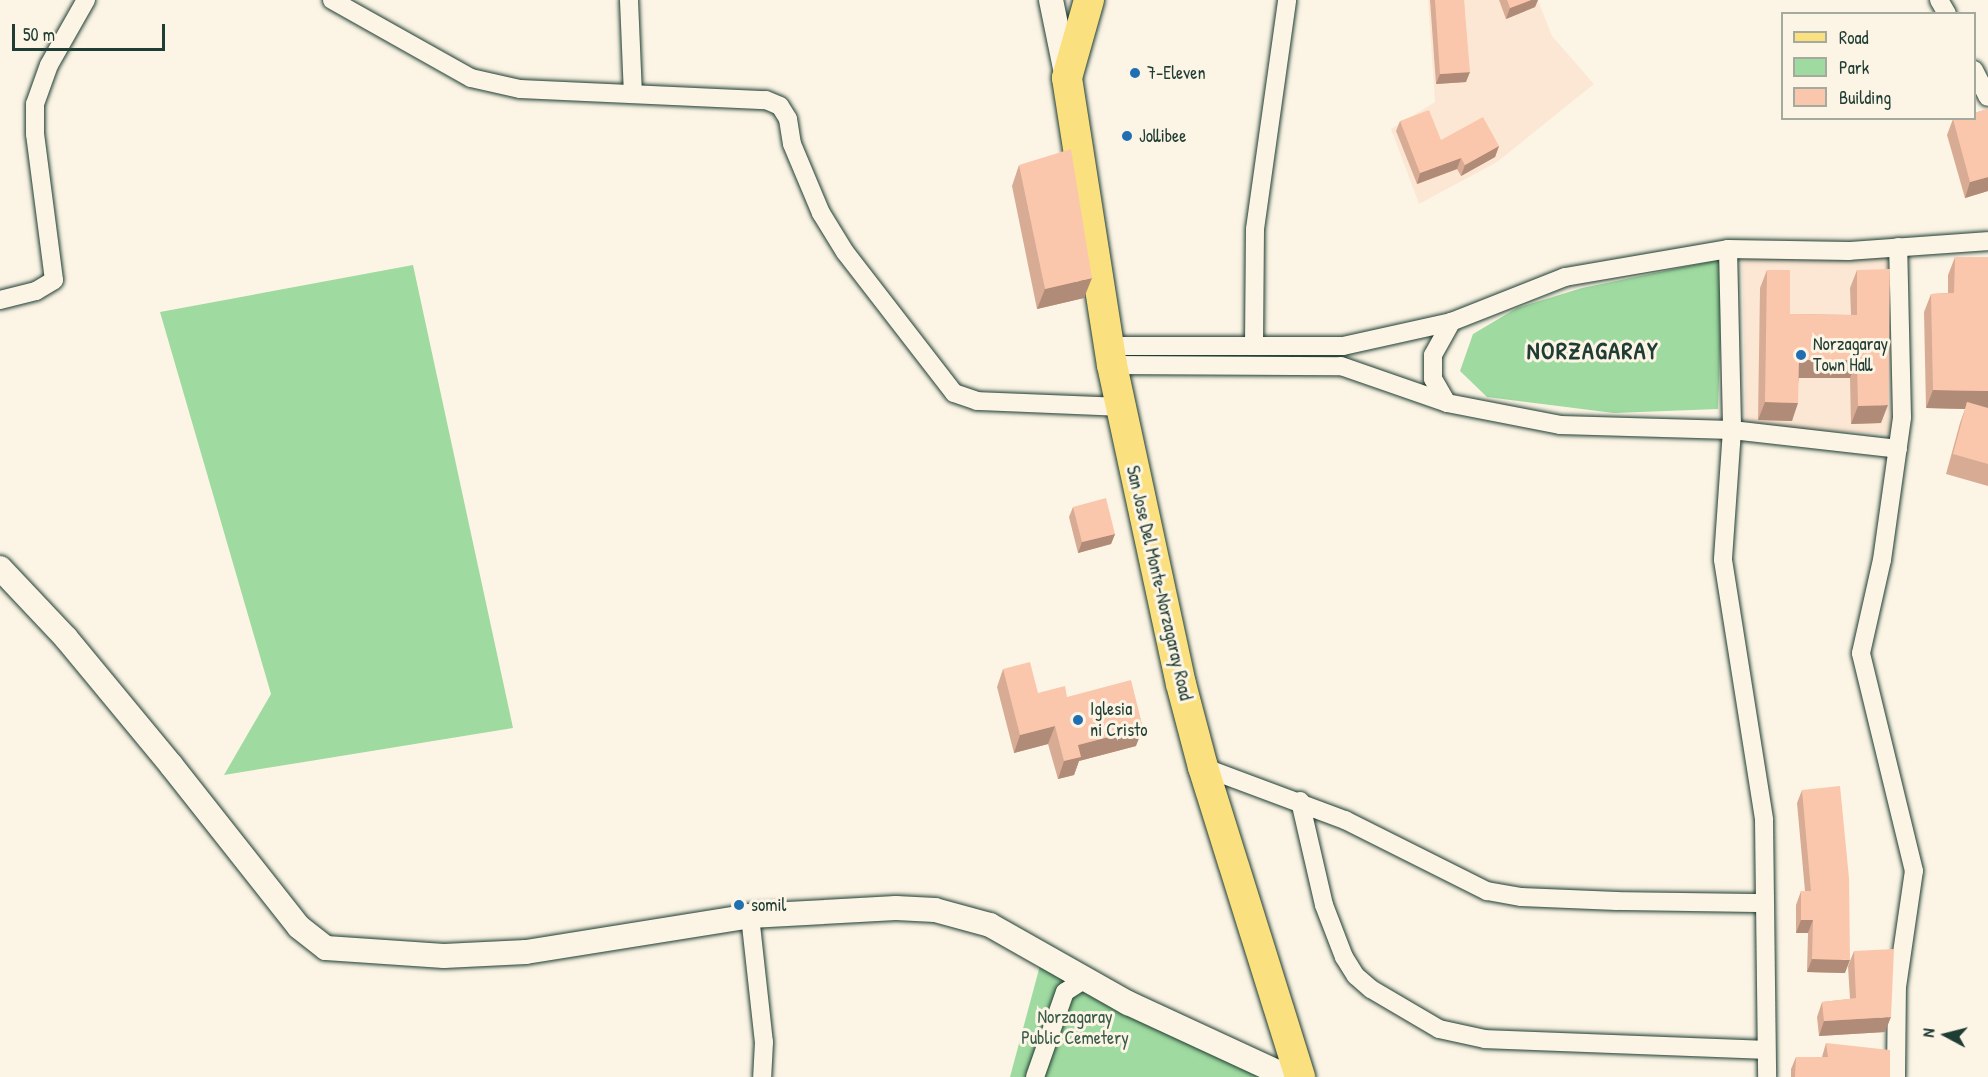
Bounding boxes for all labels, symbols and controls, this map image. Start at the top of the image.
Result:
scale bar [15,12,168,50]
legend [1781,12,1976,120]
text: 50 m [23,22,55,47]
text: Road [1839,25,1869,50]
text: Park [1839,55,1869,80]
place label: 7-Eleven [1147,62,1206,84]
marker: 7-Eleven [1128,66,1142,80]
text: Building [1839,85,1891,110]
place label: Jollibee [1139,125,1186,147]
marker: Jollibee [1120,129,1134,143]
place label: Norzagaray Town Hall [1813,334,1888,376]
district label: NORZAGARAY [1527,337,1659,365]
marker: Norzagaray Town Hall [1794,348,1808,362]
street label: San Jose Del Monte-Norzagaray Road [1121,464,1197,702]
place label: Iglesia ni Cristo [1090,699,1148,742]
marker: Iglesia ni Cristo [1071,713,1085,727]
place label: somil [751,894,786,916]
marker: somil [732,898,746,912]
north arrow [1916,1005,1976,1065]
park label: Norzagaray Public Cemetery [1021,1007,1129,1050]
text: N [1917,1027,1940,1038]

